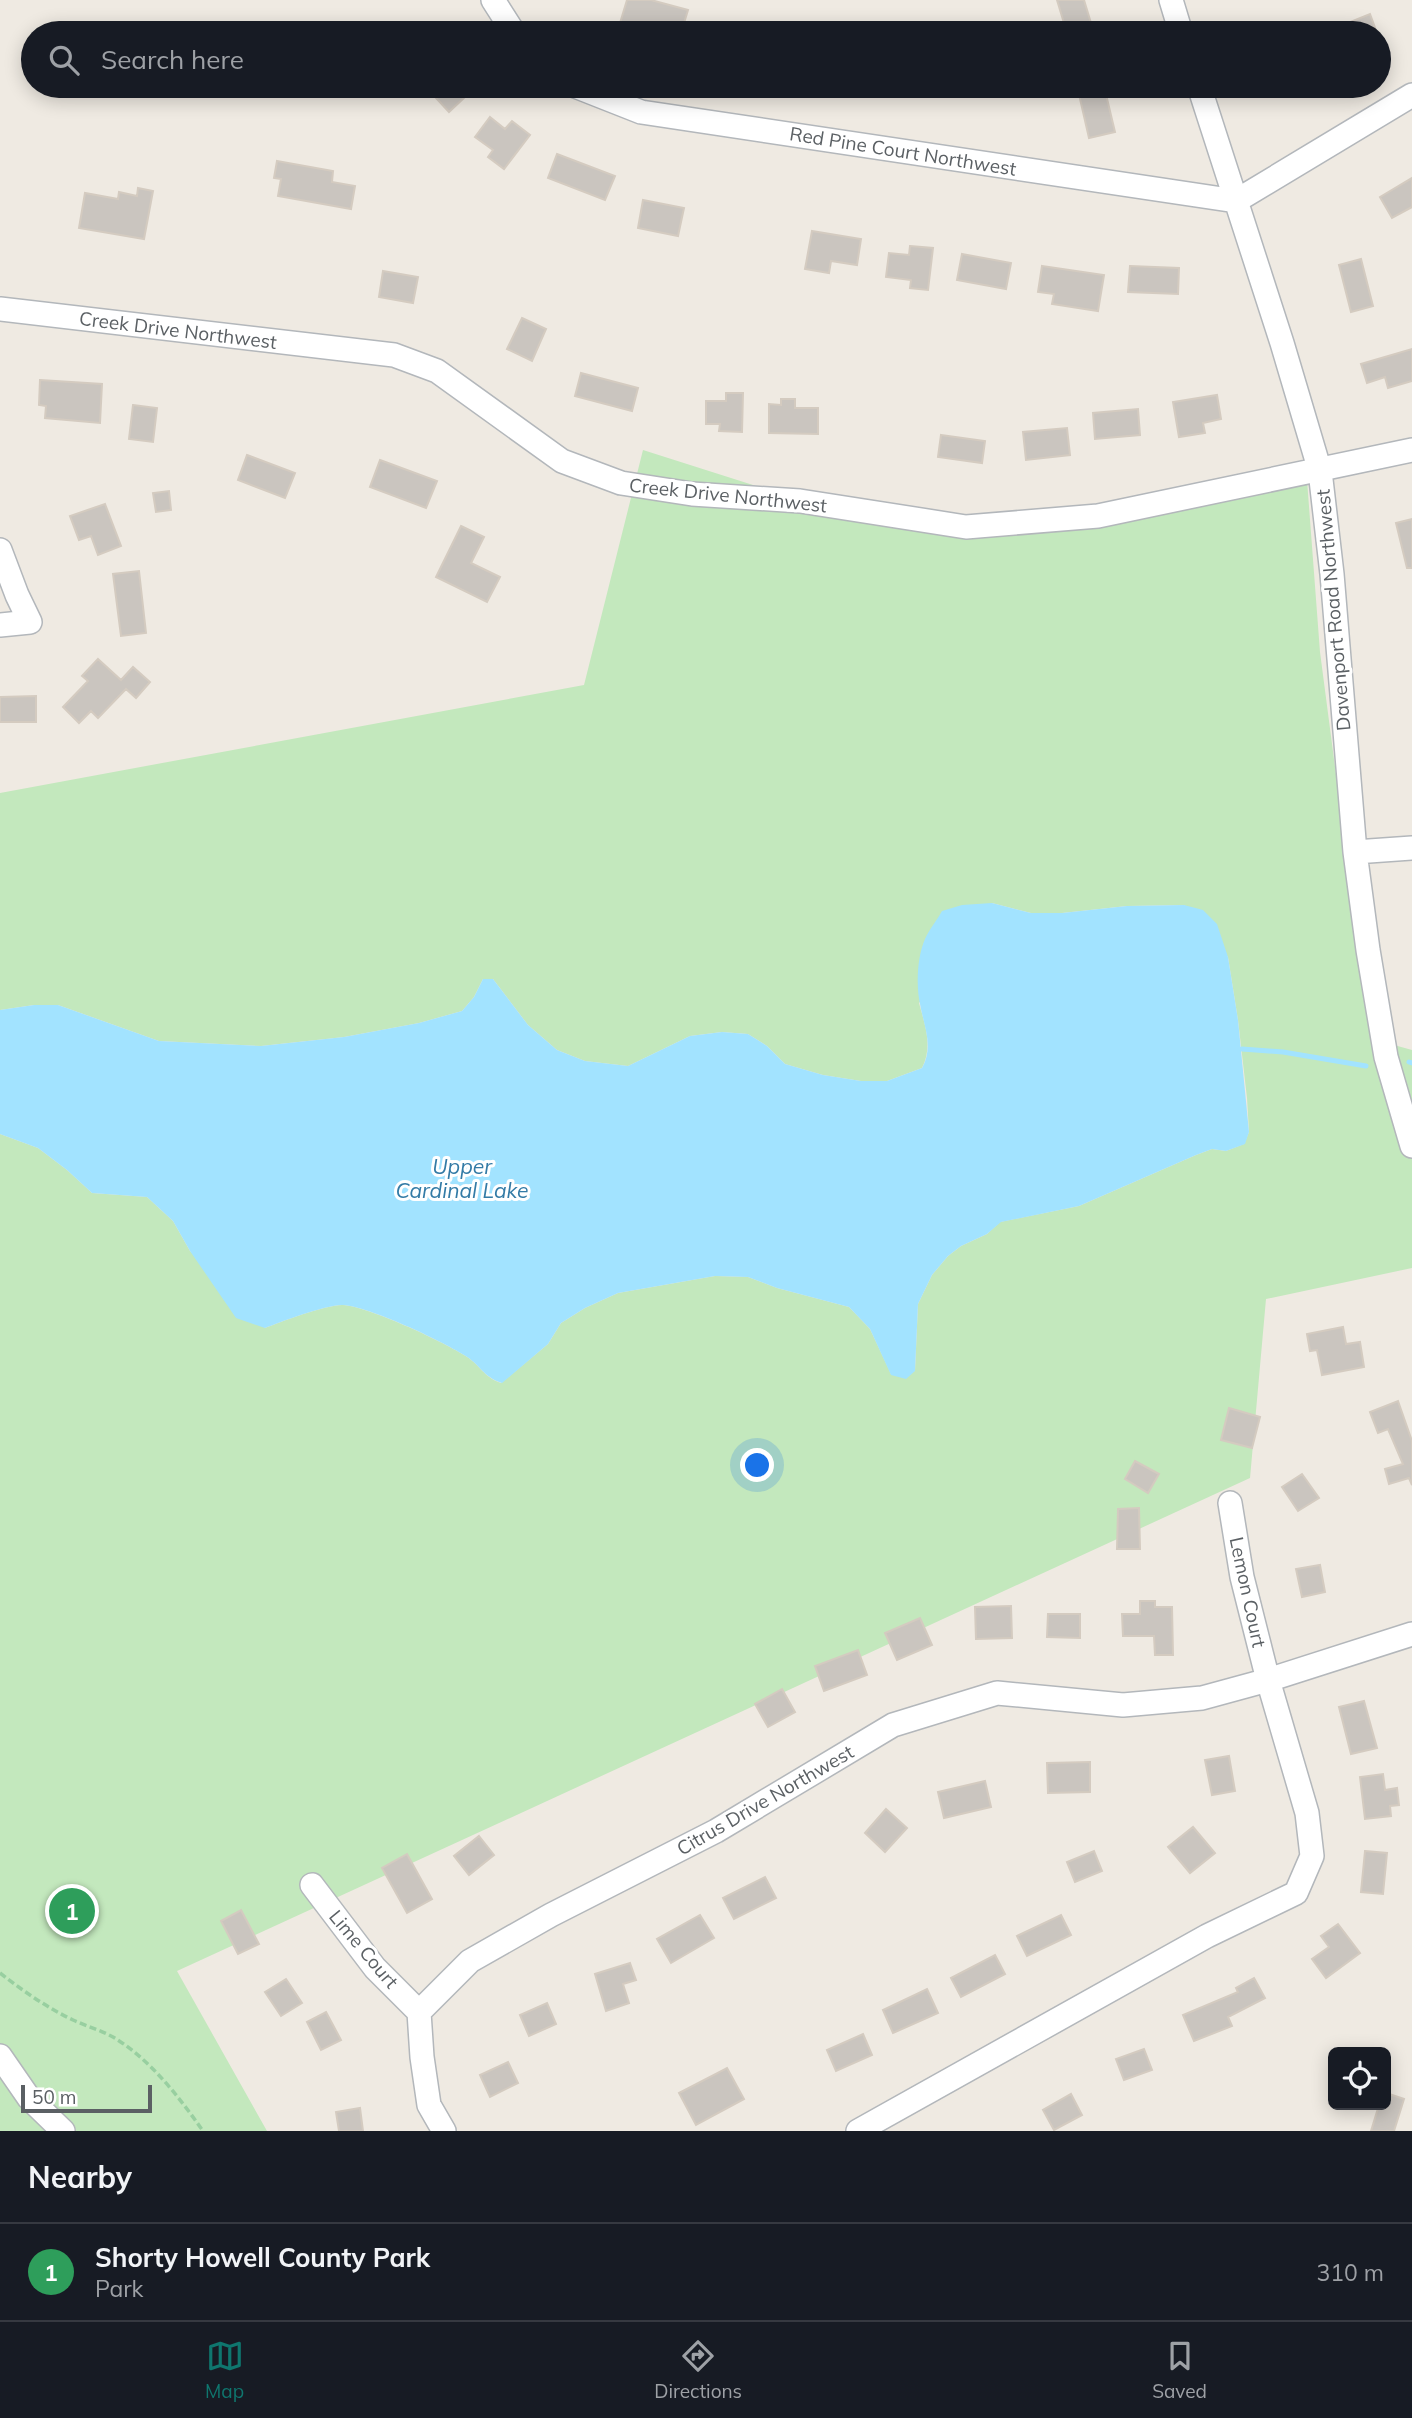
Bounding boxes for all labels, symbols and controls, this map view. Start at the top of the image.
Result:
search box [21,21,1391,98]
icon: search [45,41,83,79]
text: Search here [101,43,244,76]
street label: Red Pine Court Northwest [788,121,1018,181]
street label: Creek Drive Northwest [78,306,278,354]
street label: Creek Drive Northwest [628,473,828,517]
street label: Davenport Road Northwest [1310,488,1356,732]
water label: Upper Cardinal Lake [395,1153,529,1203]
your location [740,1448,774,1482]
street label: Lemon Court [1225,1535,1271,1650]
street label: Citrus Drive Northwest [672,1739,858,1860]
pin: 1 [49,1885,95,1937]
street label: Lime Court [324,1905,404,1993]
map controls [1328,2047,1391,2110]
button: locate [1328,2047,1391,2110]
scale bar [21,2082,152,2114]
text: 50 m [32,2085,76,2109]
text: Nearby [28,2158,132,2196]
text: Shorty Howell County Park [95,2241,430,2274]
text: 1 [44,2258,58,2287]
text: 310 m [1316,2258,1384,2287]
text: Park [95,2274,143,2303]
tab: Map [205,2337,244,2403]
tab: Directions [654,2337,742,2403]
tab: Saved [1152,2337,1207,2403]

